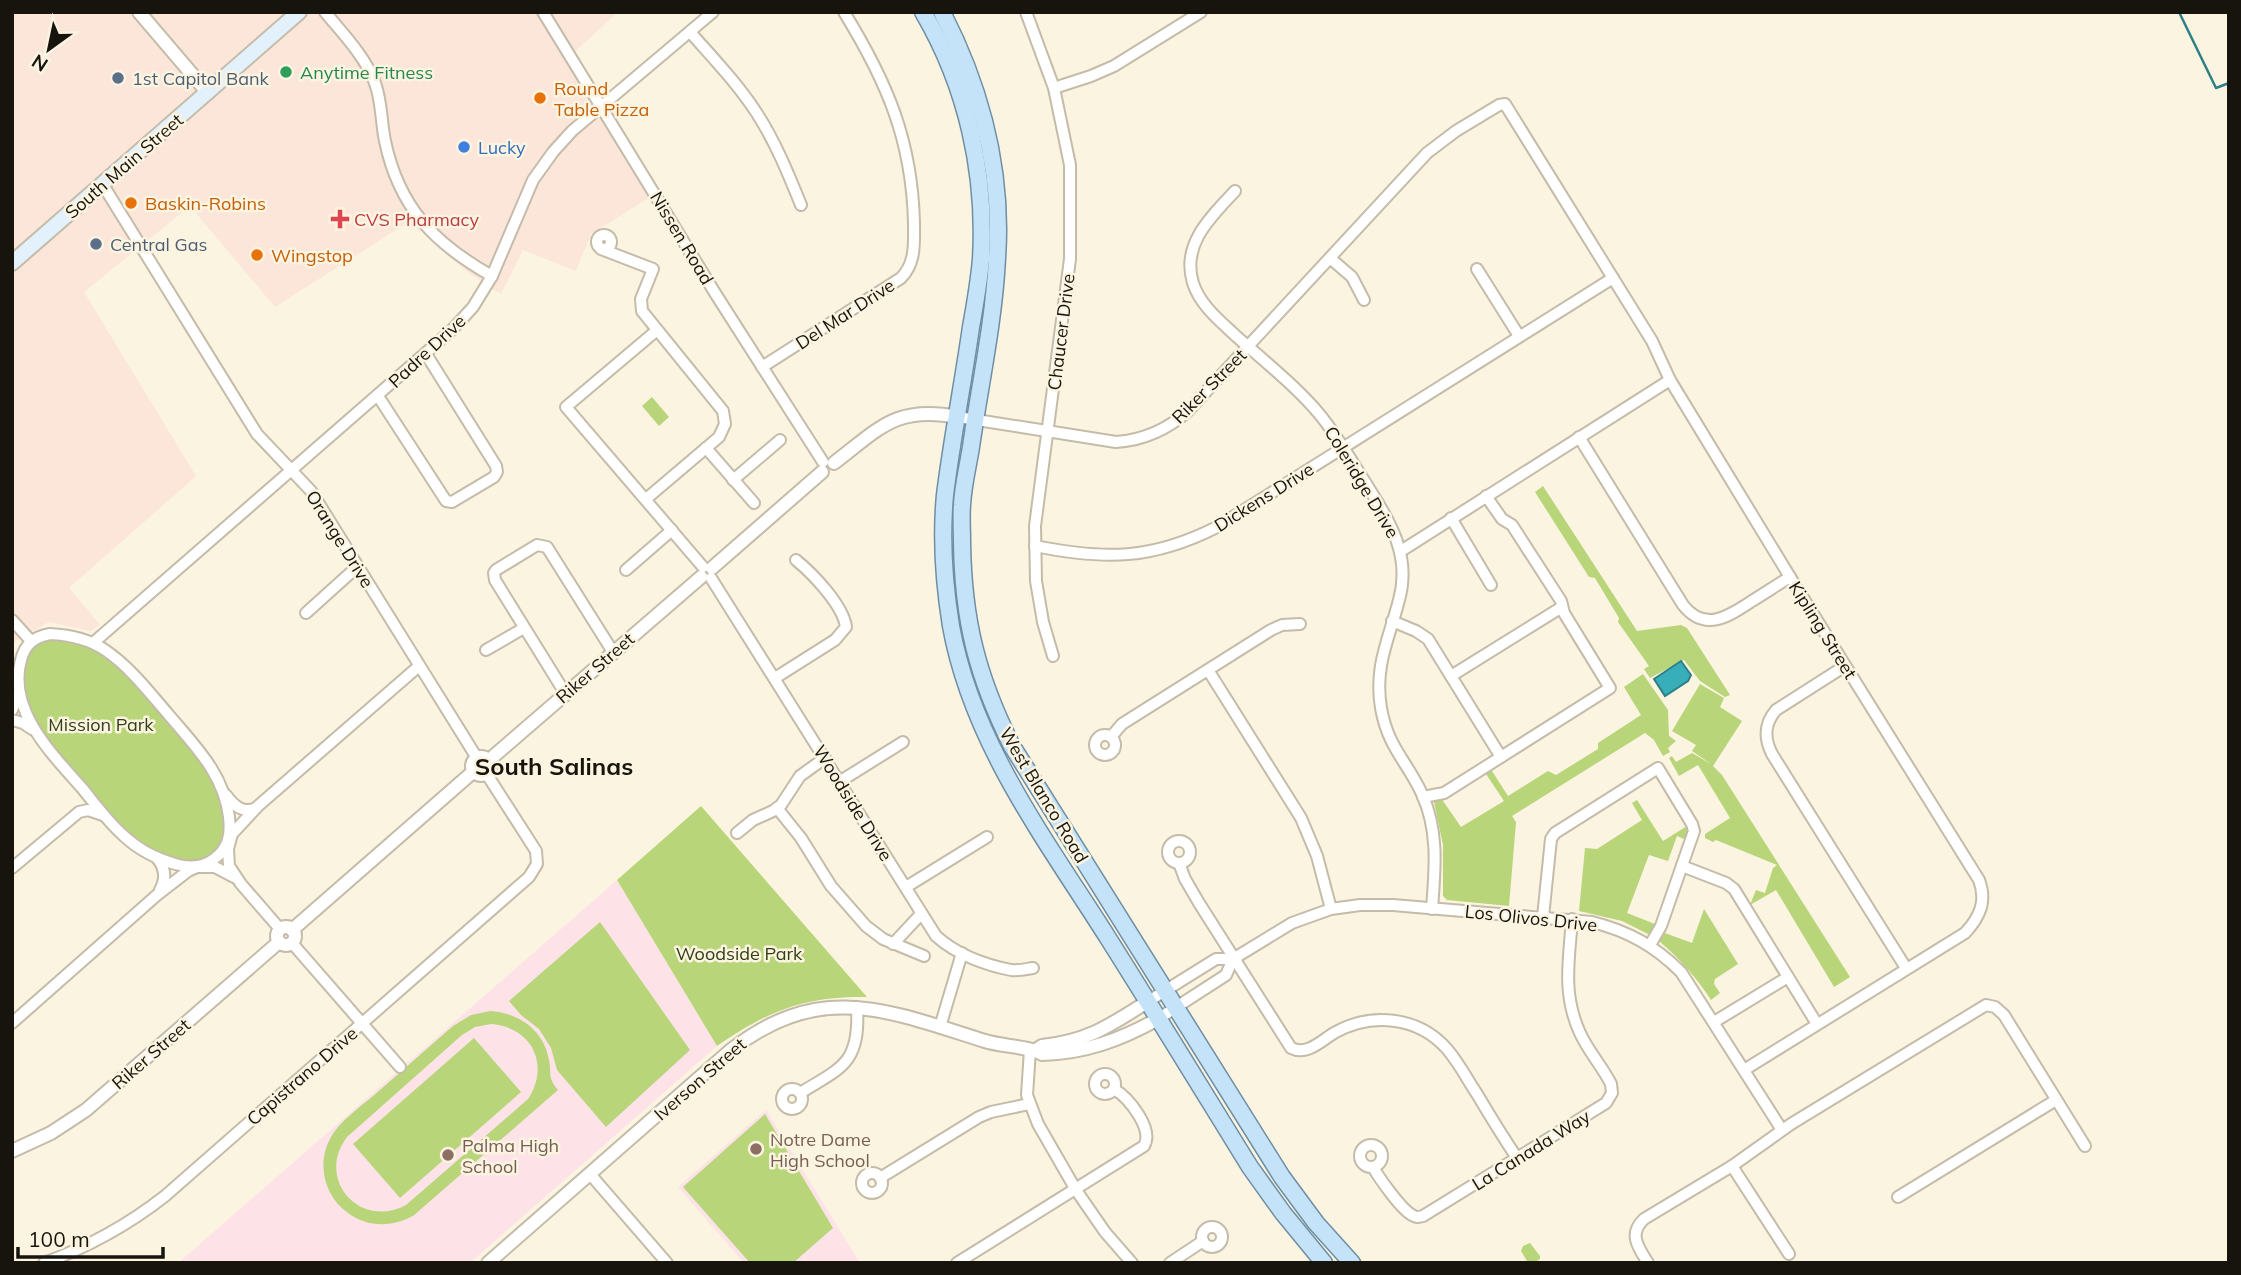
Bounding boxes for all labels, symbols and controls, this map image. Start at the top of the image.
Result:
north arrow [14,14,84,84]
text: N [27,49,52,77]
place label: Anytime Fitness [300,61,433,84]
marker: Anytime Fitness [278,64,294,80]
place label: 1st Capitol Bank [132,67,270,90]
marker: 1st Capitol Bank [110,70,126,86]
place label: Round Table Pizza [554,77,649,121]
marker: Round Table Pizza [532,90,548,106]
street label: South Main Street [60,108,188,224]
place label: Lucky [478,136,526,159]
marker: Lucky [456,139,472,155]
street label: Nissen Road [645,187,719,289]
place label: Baskin-Robins [145,192,266,215]
marker: Baskin-Robins [123,195,139,211]
place label: CVS Pharmacy [354,208,479,231]
marker: CVS Pharmacy [332,211,348,227]
place label: Central Gas [110,233,208,256]
marker: Central Gas [88,236,104,252]
place label: Wingstop [271,244,353,267]
marker: Wingstop [249,247,265,263]
street label: Chaucer Drive [1042,272,1080,392]
street label: Del Mar Drive [791,274,899,354]
street label: Padre Drive [384,309,470,393]
street label: Riker Street [1167,344,1251,428]
street label: Coleridge Drive [1320,422,1404,542]
street label: Dickens Drive [1210,457,1318,537]
street label: Orange Drive [301,486,379,592]
street label: Kipling Street [1784,577,1862,683]
street label: Riker Street [551,628,639,708]
park label: Mission Park [48,713,154,736]
street label: West Blanco Road [994,723,1094,867]
street label: Woodside Drive [808,741,898,865]
district label: South Salinas [475,751,633,781]
street label: Los Olivos Drive [1464,900,1598,936]
park label: Woodside Park [676,942,803,965]
street label: Riker Street [107,1014,195,1094]
street label: Capistrano Drive [242,1022,362,1130]
street label: Iverson Street [649,1033,751,1125]
street label: La Canada Way [1468,1104,1595,1196]
place label: Notre Dame High School [770,1128,871,1172]
place label: Palma High School [462,1134,559,1178]
marker: Notre Dame High School [748,1141,764,1157]
marker: Palma High School [440,1147,456,1163]
scale bar [18,1216,163,1260]
text: 100 m [28,1226,90,1252]

